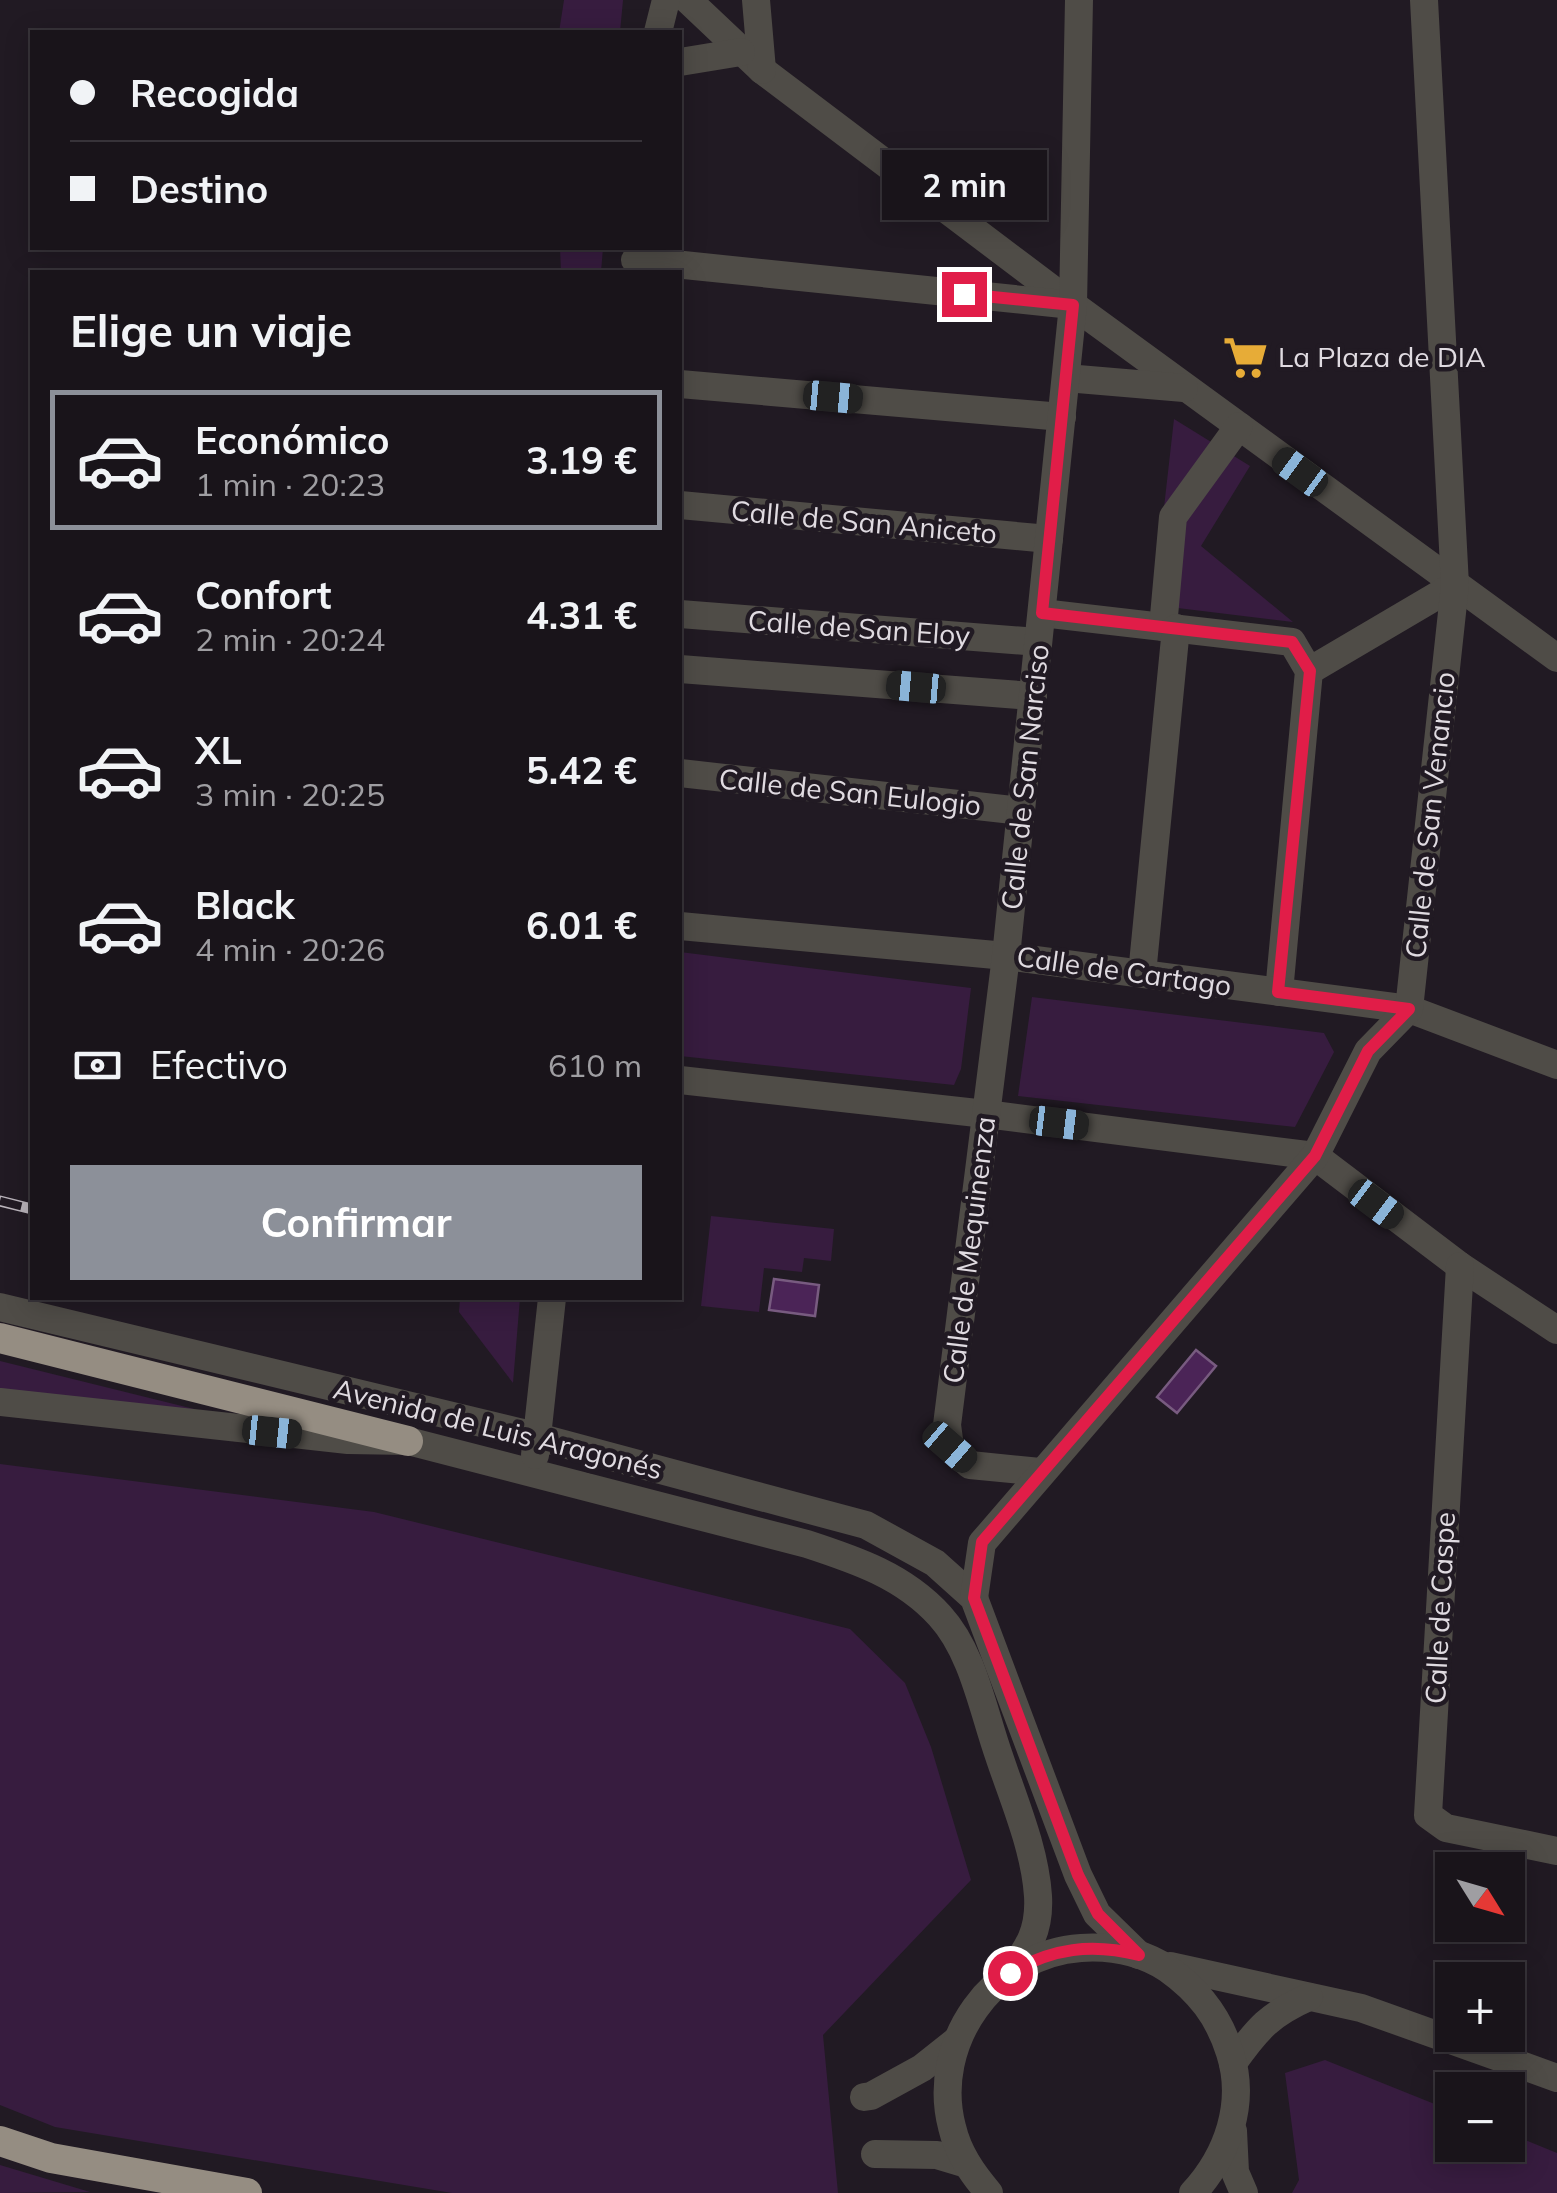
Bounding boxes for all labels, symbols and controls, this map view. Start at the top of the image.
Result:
text: Recogida [130,69,299,117]
callout: 2 min [882,149,1046,219]
text: Destino [130,165,268,213]
text: 2 min [922,165,1007,205]
route end [942,272,987,317]
text: Elige un viaje [70,302,352,358]
supermarket icon: La Plaza de DIA [1221,333,1269,381]
place label: La Plaza de DIA [1278,339,1486,374]
car [802,379,864,415]
icon: car [75,415,165,505]
text: Económico [195,416,390,464]
text: 3.19 € [526,436,637,484]
car [1267,442,1333,502]
text: 1 min · 20:23 [195,464,385,504]
street label: Calle de San Aniceto [730,492,998,551]
icon: car [75,570,165,660]
text: Confort [195,571,332,619]
text: 4.31 € [526,591,637,639]
street label: Calle de San Eloy [747,602,971,653]
text: 2 min · 20:24 [195,619,385,659]
street label: Calle de San Narciso [993,642,1056,911]
car [885,669,947,705]
street label: Calle de San Venancio [1397,670,1462,960]
icon: car [75,725,165,815]
text: XL [195,726,242,774]
text: 5.42 € [526,746,637,794]
street label: Calle de San Eulogio [717,760,983,823]
text: 3 min · 20:25 [195,774,385,814]
icon: car [75,880,165,970]
text: Black [195,881,295,929]
text: 6.01 € [526,901,637,949]
text: 4 min · 20:26 [195,929,385,969]
street label: Calle de Cartago [1014,938,1234,1003]
icon: cash [70,1038,125,1093]
text: Efectivo [150,1041,288,1089]
text: 610 m [548,1045,642,1085]
car [1027,1104,1091,1142]
street label: Calle de Mequinenza [935,1114,1002,1385]
button: Confirmar [70,1165,642,1280]
car [1343,1174,1409,1234]
street label: Avenida de Luis Aragonés [330,1371,666,1486]
car [241,1414,303,1450]
car [918,1416,982,1478]
street label: Calle de Caspe [1417,1511,1462,1705]
north arrow [1435,1852,1525,1942]
map controls [1435,1852,1525,2162]
route start [988,1951,1033,1996]
button: + [1435,1962,1525,2052]
button: − [1435,2072,1525,2162]

